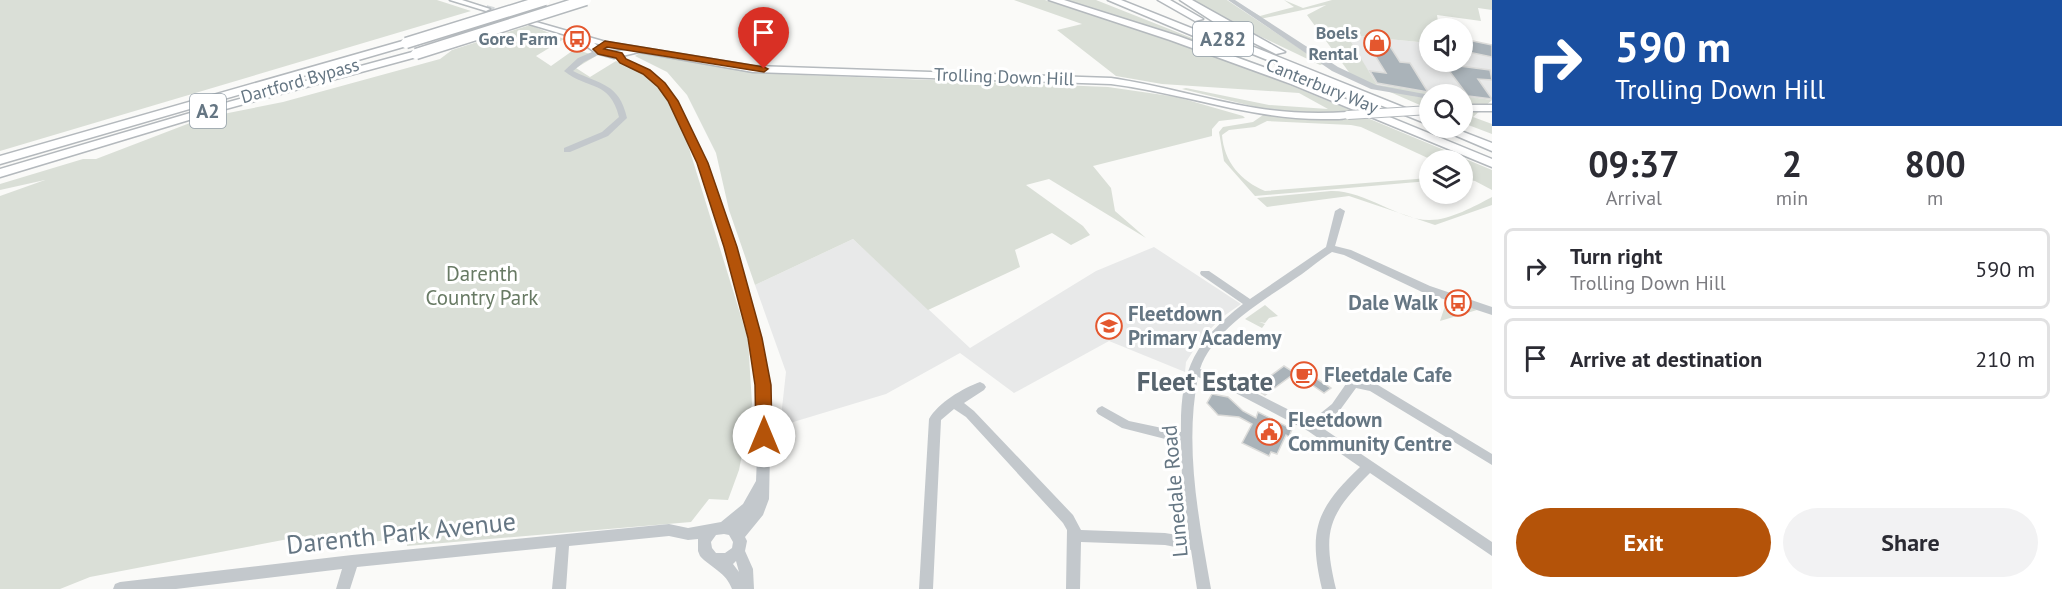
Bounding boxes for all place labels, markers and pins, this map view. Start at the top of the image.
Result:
pin [738,7,789,69]
place label: Boels Rental [1309,21,1359,65]
bus stop icon: Gore Farm [562,24,592,54]
place label: Gore Farm [478,27,558,50]
shop icon: Boels Rental [1362,28,1392,58]
bus stop icon: Dale Walk [1443,288,1473,318]
place label: Dale Walk [1348,289,1439,316]
place label: Fleetdown Primary Academy [1128,300,1283,351]
school or university icon: Fleetdown Primary Academy [1094,311,1124,341]
cafe icon: Fleetdale Cafe [1289,360,1319,390]
place label: Fleetdale Cafe [1324,361,1452,388]
place label: Fleetdown Community Centre [1288,406,1452,457]
public building icon: Fleetdown Community Centre [1254,417,1284,447]

